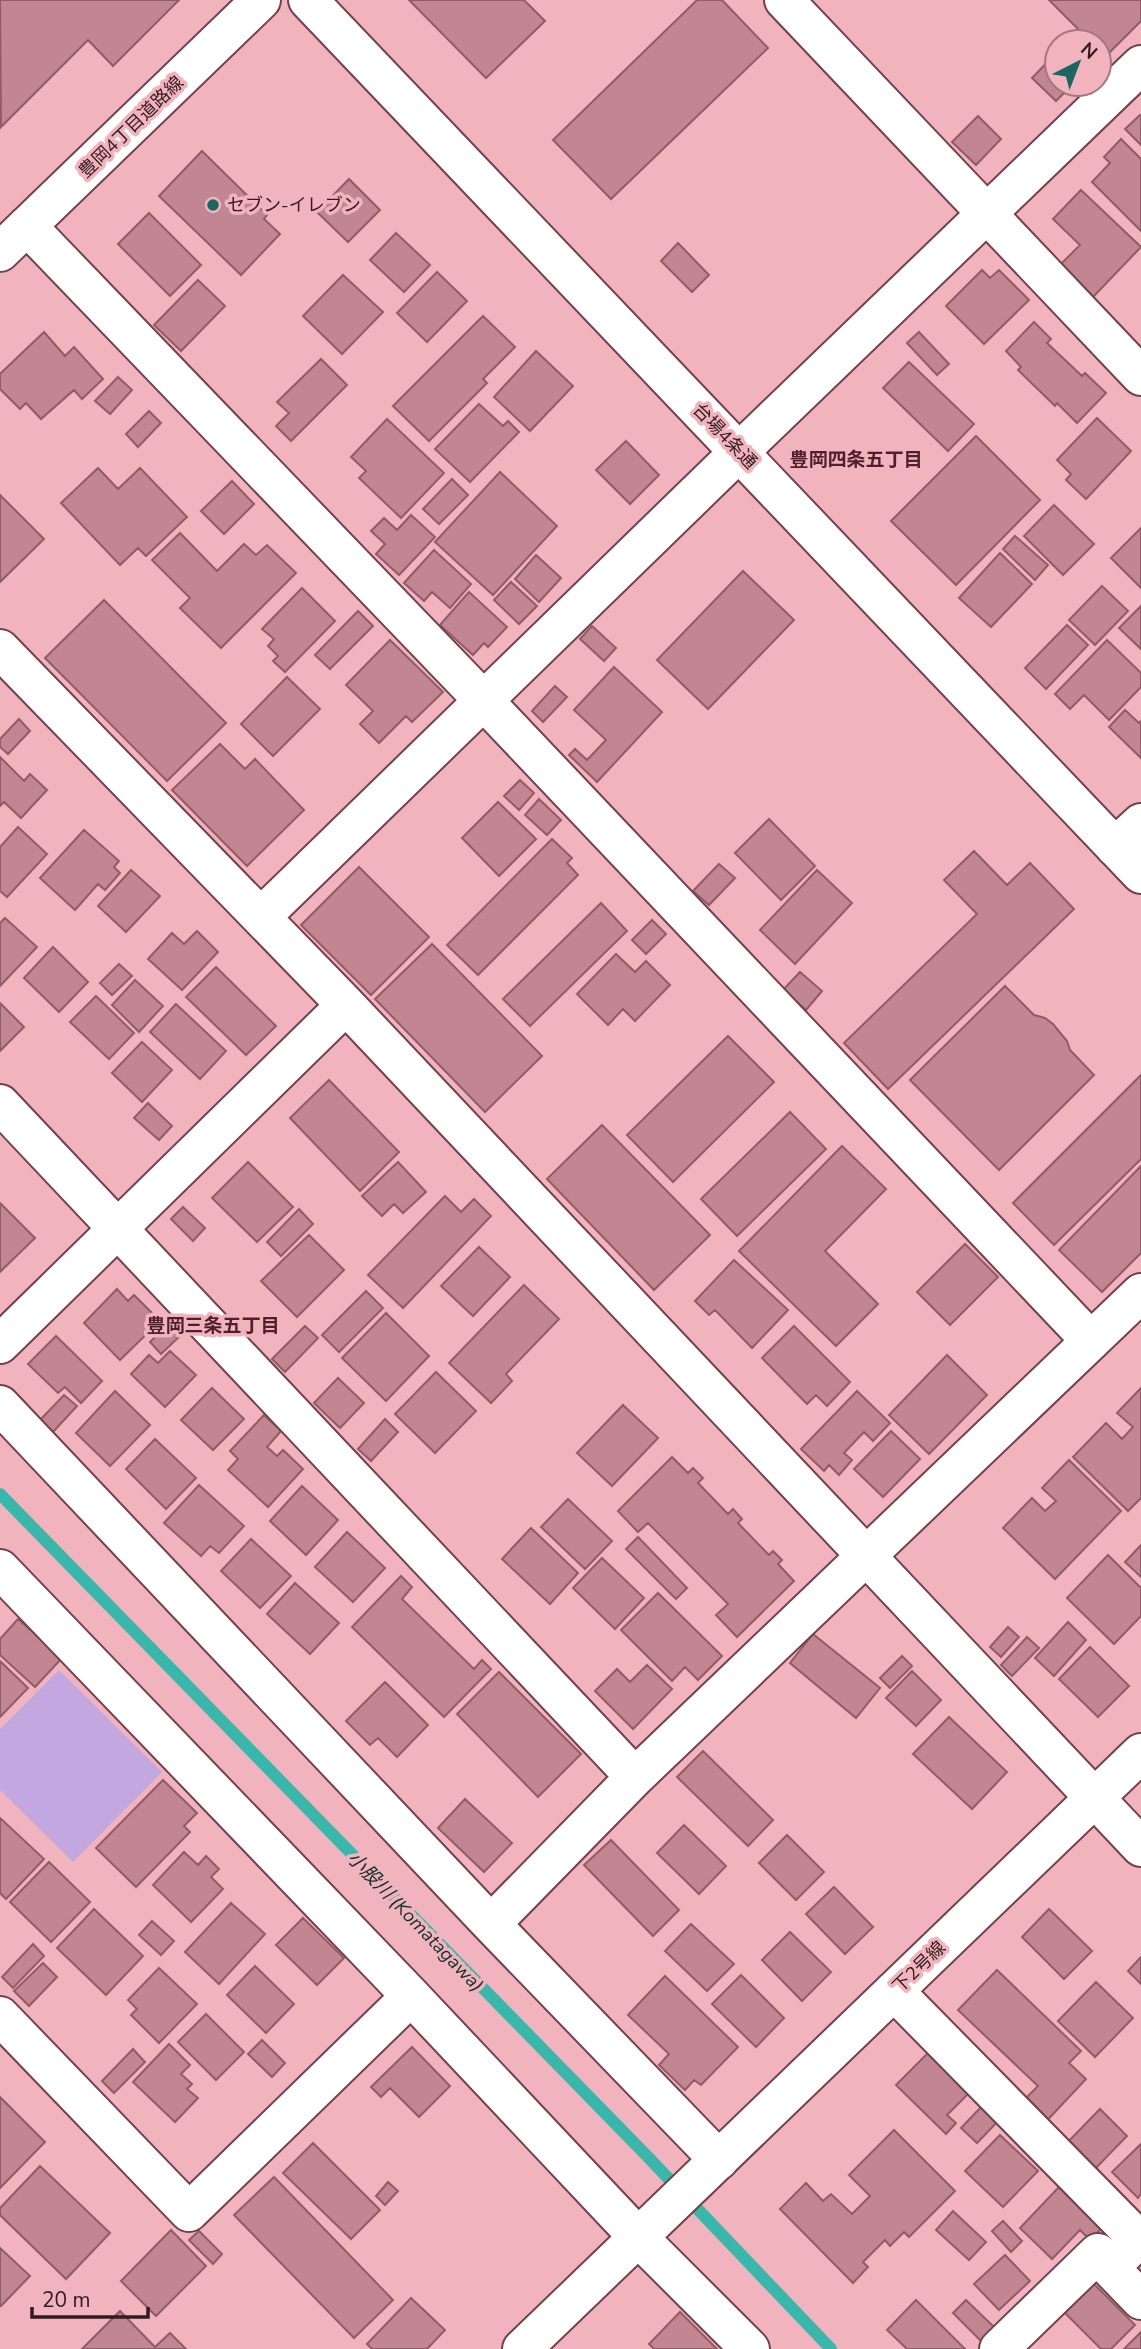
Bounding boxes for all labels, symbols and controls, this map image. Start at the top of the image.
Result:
north arrow [1043,28,1113,98]
text: N [1075,37,1103,66]
street label: 豊岡4丁目道路線 [73,71,189,183]
place label: セブン-イレブン [227,193,361,217]
marker: セブン-イレブン [205,197,221,213]
street label: 台場4条通 [688,398,762,474]
district label: 豊岡四条五丁目 [789,447,923,473]
district label: 豊岡三条五丁目 [146,1313,280,1339]
water label: 小股川 (Komatagawa) [341,1846,489,1998]
street label: 下2号線 [887,1936,951,1998]
scale bar [32,2276,147,2320]
text: 20 m [42,2286,91,2314]

